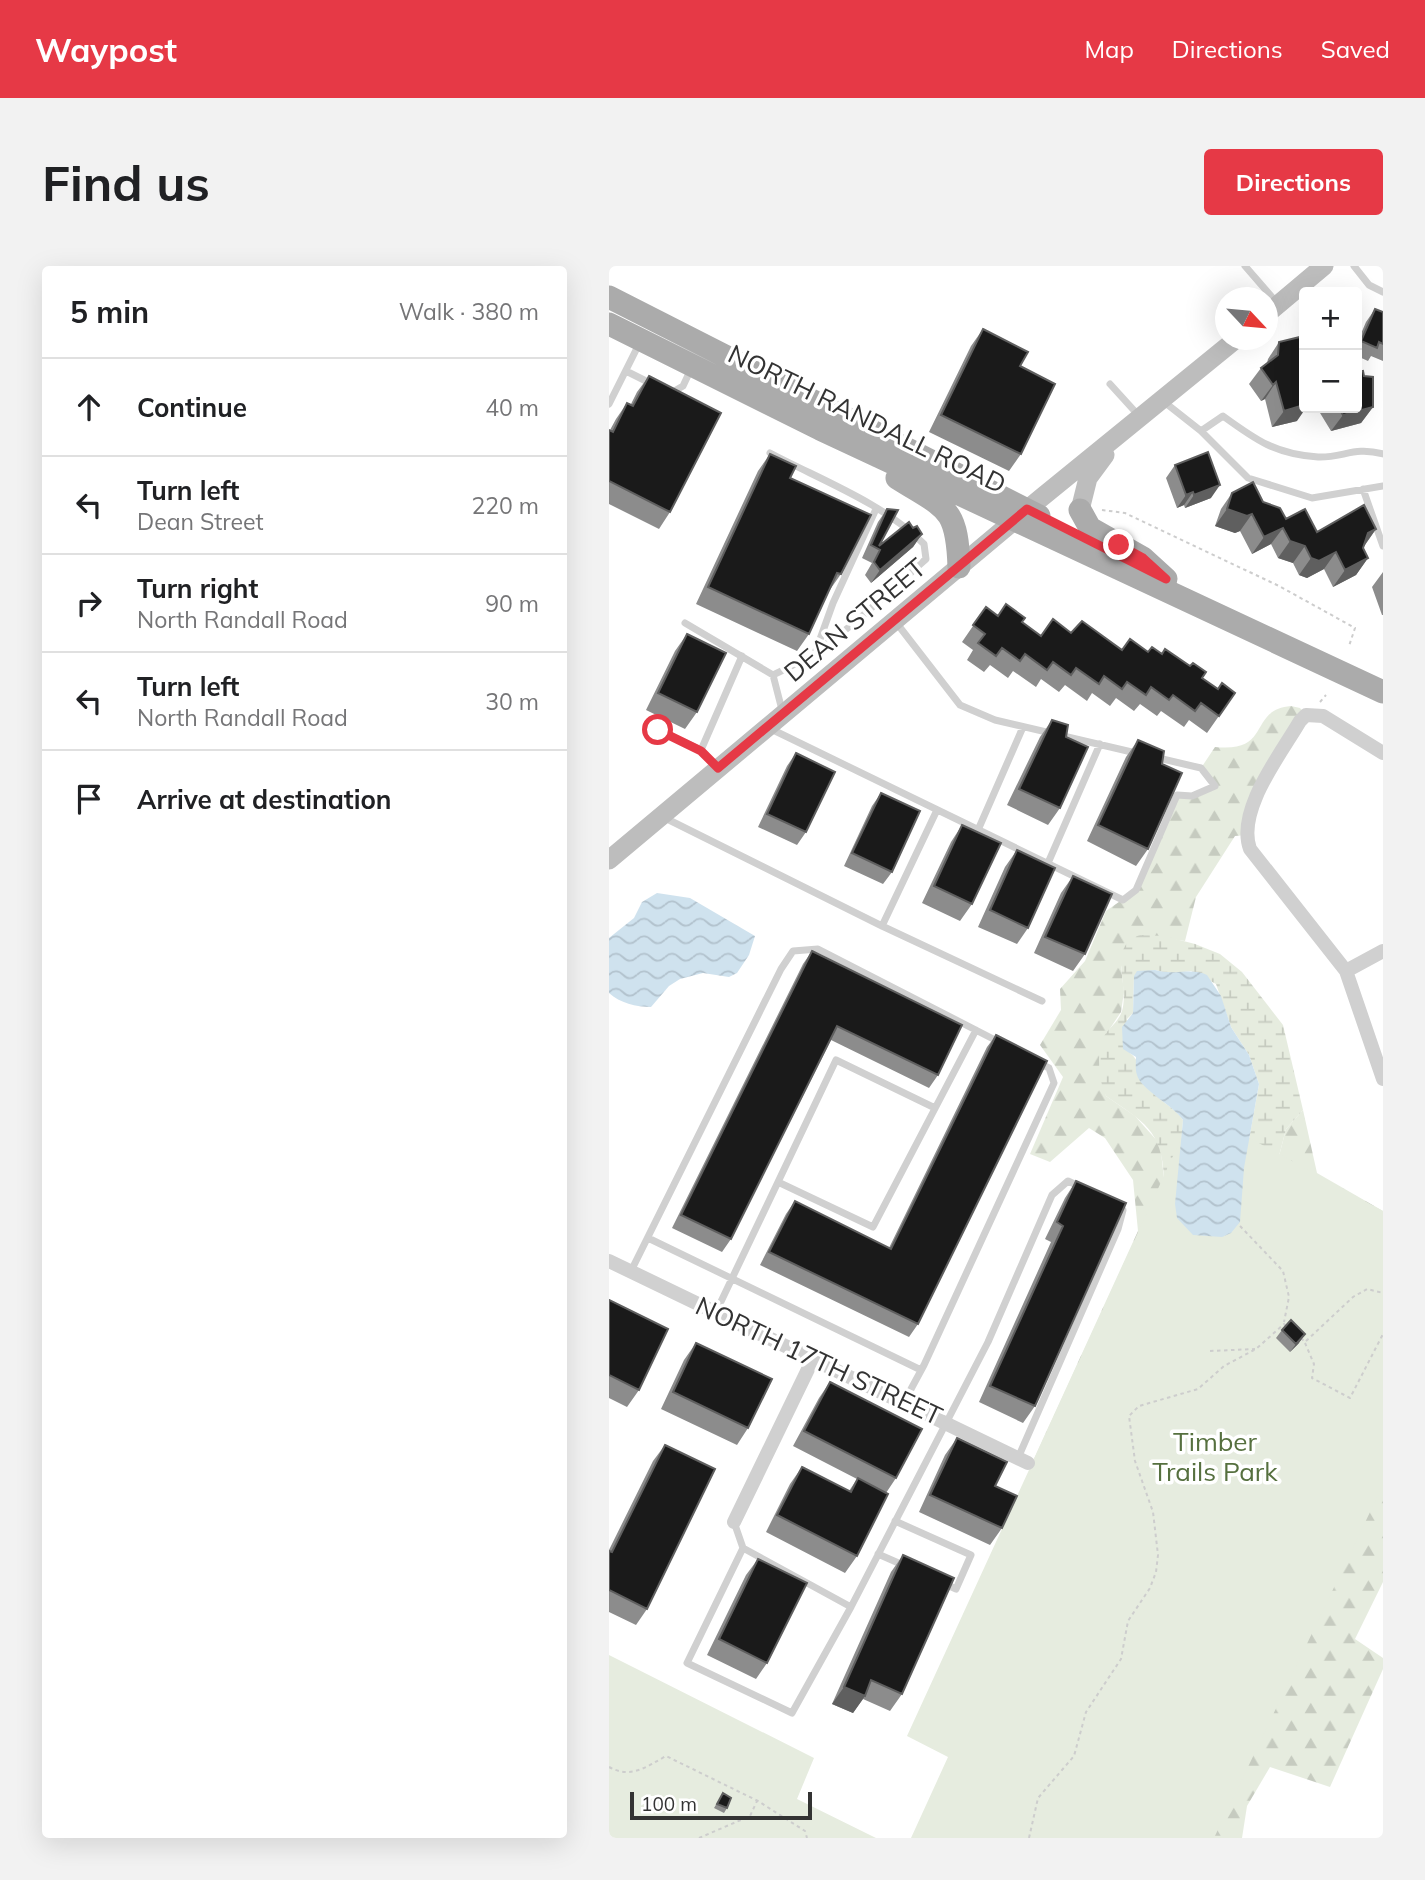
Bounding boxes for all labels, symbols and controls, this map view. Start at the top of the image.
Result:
text: Waypost [35,29,177,70]
text: Map [1084,34,1134,64]
text: Directions [1172,34,1283,64]
text: Saved [1321,34,1390,64]
button: Directions [1204,149,1383,215]
text: Find us [42,152,210,213]
north arrow [1215,287,1278,350]
map controls [1299,287,1362,413]
button: + [1299,287,1362,350]
text: 5 min [70,293,149,331]
text: Walk · 380 m [399,297,539,326]
street label: NORTH RANDALL ROAD [723,337,1012,500]
button: − [1299,350,1362,413]
icon: ahead [70,388,108,426]
text: Continue [137,391,247,424]
text: 40 m [485,393,539,422]
text: Turn left [137,474,239,507]
icon: left [70,486,108,524]
text: 220 m [471,491,539,520]
text: Dean Street [137,507,264,536]
route end [1103,529,1134,560]
street label: DEAN STREET [777,551,933,689]
text: Turn right [137,572,258,605]
icon: right [70,584,108,622]
text: 90 m [485,589,539,618]
text: North Randall Road [137,605,348,634]
text: Turn left [137,670,239,703]
icon: left [70,682,108,720]
text: 30 m [485,687,539,716]
text: North Randall Road [137,703,348,732]
route start [642,714,673,745]
icon: arrive [70,780,108,818]
text: Arrive at destination [137,783,392,816]
street label: NORTH 17TH STREET [691,1289,948,1432]
park label: Timber Trails Park [1152,1425,1278,1488]
scale bar [630,1789,812,1821]
text: 100 m [641,1792,697,1816]

